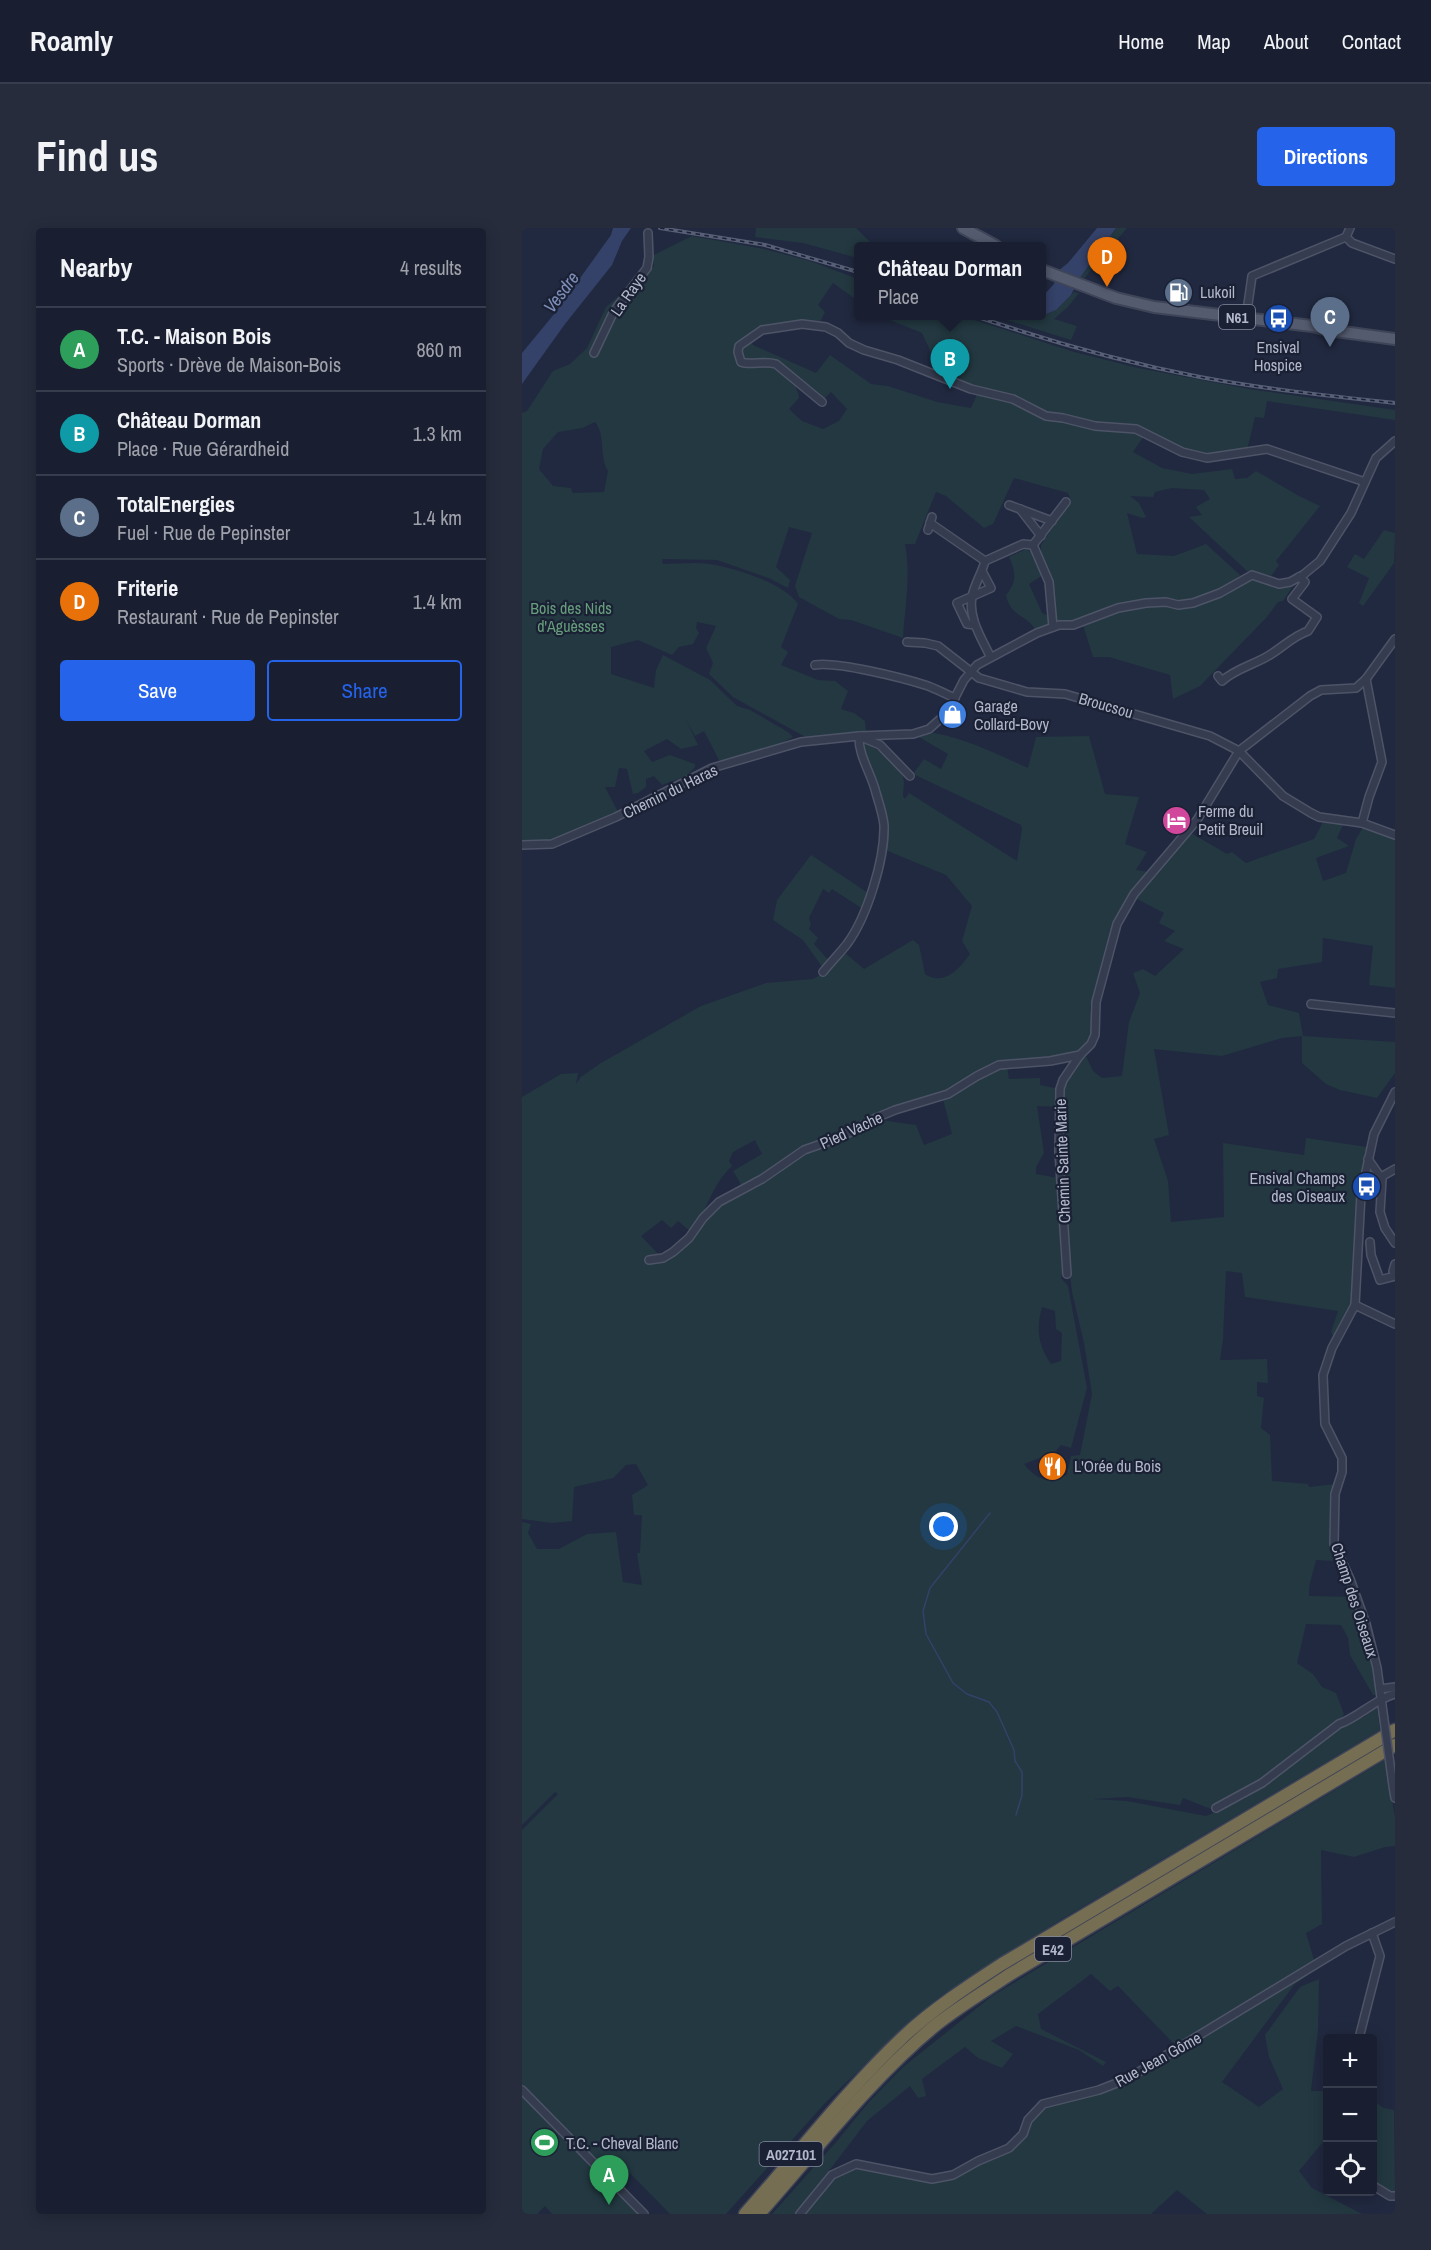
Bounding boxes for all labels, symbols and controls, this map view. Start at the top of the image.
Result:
text: Roamly [30,22,113,60]
text: Home [1118,27,1164,56]
text: Map [1197,27,1231,56]
text: About [1264,27,1309,56]
text: Contact [1342,27,1401,56]
button: Directions [1257,127,1395,186]
text: Find us [36,128,158,184]
pin: D [1088,238,1126,287]
popup [854,242,1046,320]
text: Nearby [60,250,132,285]
text: Château Dorman [878,253,1022,283]
text: 4 results [400,254,462,281]
water label: Vesdre [537,266,585,318]
street label: La Raye [605,268,651,320]
fuel station icon: Lukoil [1163,276,1195,308]
place label: Lukoil [1200,281,1235,303]
text: Place [878,283,919,310]
pin: C [1310,298,1350,347]
bus stop icon: Ensival Hospice [1262,303,1294,335]
road number: N61 [1219,305,1255,329]
text: T.C. - Maison Bois [117,321,271,351]
text: A [74,336,85,363]
text: 860 m [416,336,462,363]
place label: Ensival Hospice [1254,336,1302,376]
pin: B [930,340,970,389]
text: Sports · Drève de Maison-Bois [117,351,341,378]
text: Château Dorman [117,405,261,435]
text: B [74,420,85,447]
text: 1.3 km [413,420,462,447]
text: Place · Rue Gérardheid [117,435,289,462]
text: TotalEnergies [117,489,235,519]
text: C [74,504,85,531]
text: 1.4 km [413,504,462,531]
text: Fuel · Rue de Pepinster [117,519,290,546]
text: Friterie [117,573,178,603]
text: D [74,588,85,615]
text: 1.4 km [413,588,462,615]
park label: Bois des Nids d'Aguèsses [530,597,612,637]
text: Restaurant · Rue de Pepinster [117,603,339,630]
button: Save [60,660,255,721]
button: Share [267,660,462,721]
street label: Broucsou [1076,687,1136,723]
place label: Garage Collard-Bovy [974,695,1050,735]
shop icon: Garage Collard-Bovy [937,699,969,731]
street label: Chemin du Haras [619,759,721,823]
place label: Ferme du Petit Breuil [1198,800,1263,840]
hotel icon: Ferme du Petit Breuil [1161,804,1193,836]
street label: Chemin Sainte Marie [1049,1098,1075,1224]
street label: Pied Vache [816,1106,886,1154]
place label: Ensival Champs des Oiseaux [1249,1167,1345,1207]
bus stop icon: Ensival Champs des Oiseaux [1350,1171,1382,1203]
restaurant icon: L'Orée du Bois [1037,1450,1069,1482]
place label: L'Orée du Bois [1074,1455,1161,1477]
your location [929,1512,958,1541]
street label: Champ des Oiseaux [1326,1540,1384,1661]
road number: E42 [1035,1937,1071,1961]
street label: Rue Jean Gôme [1111,2026,1205,2092]
map controls [1323,2034,1377,2196]
button: + [1323,2034,1377,2088]
button: − [1323,2088,1377,2142]
sports icon: T.C. - Cheval Blanc [529,2127,561,2159]
place label: T.C. - Cheval Blanc [566,2132,679,2154]
road number: A027101 [760,2142,822,2166]
button: locate [1323,2142,1377,2196]
pin: A [590,2156,628,2205]

